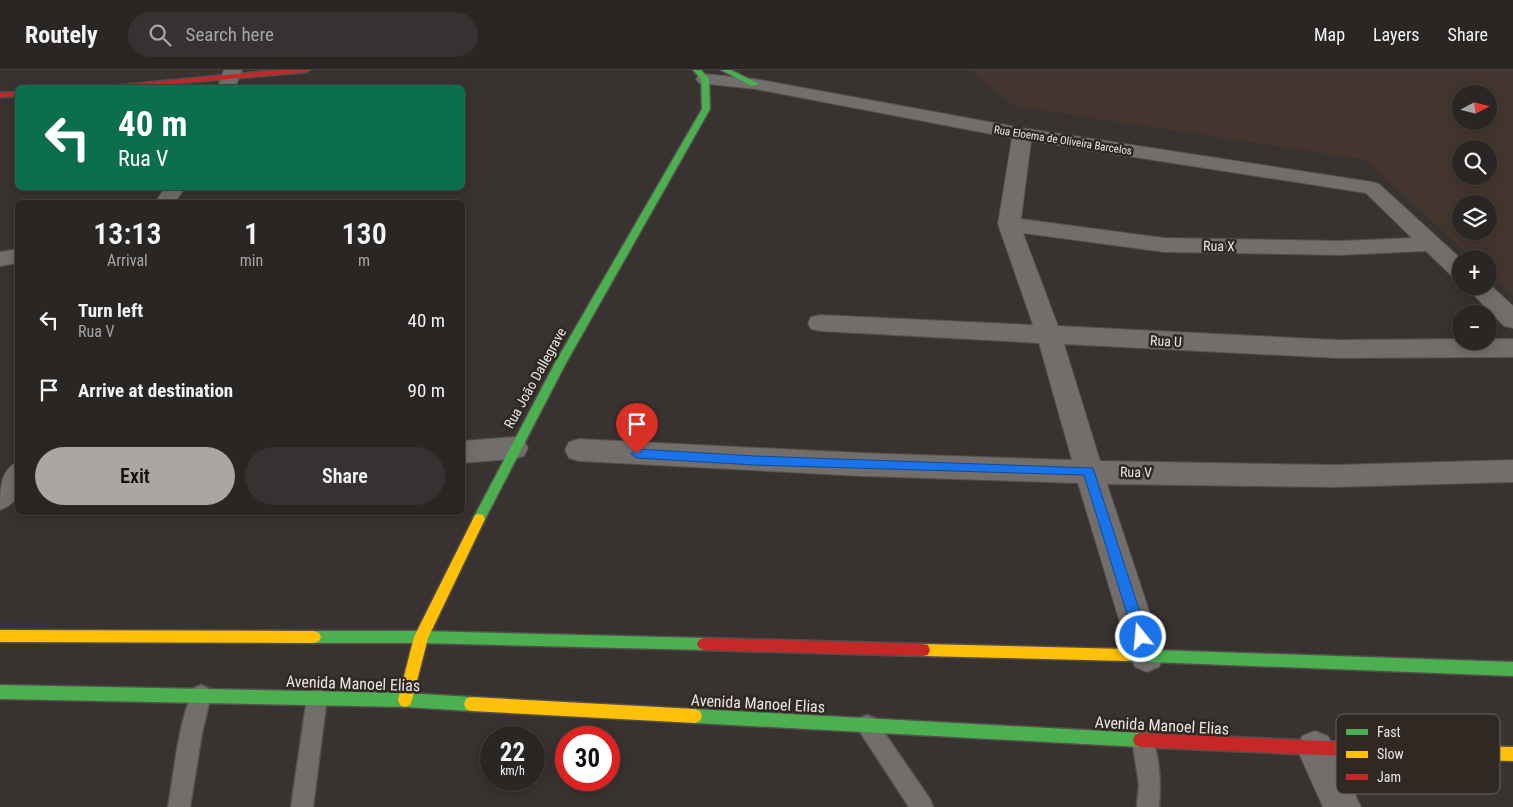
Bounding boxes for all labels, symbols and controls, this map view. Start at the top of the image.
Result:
search box [128,12,478,57]
text: Routely [25,21,98,49]
icon: search [146,21,174,49]
text: Search here [186,23,274,46]
text: Map [1314,24,1345,45]
text: Layers [1373,24,1420,45]
text: Share [1448,24,1488,45]
north arrow [1452,85,1498,130]
map controls [1452,85,1497,350]
text: 40 m [118,104,187,145]
icon: left [35,105,100,170]
street label: Rua Eloema de Oliveira Barcelos [993,123,1133,158]
button: search [1452,140,1497,185]
text: Rua V [118,146,168,171]
button: layers [1452,195,1497,240]
text: 13:13 [93,216,162,251]
text: 1 [244,216,259,251]
text: 130 [341,216,387,251]
street label: Rua X [1203,238,1235,254]
button: + [1452,250,1497,295]
text: Arrival [107,251,148,270]
text: min [240,251,263,270]
text: m [358,251,370,270]
text: Turn left [78,299,143,322]
button: − [1452,305,1497,350]
icon: left [35,306,63,334]
text: 40 m [408,309,445,332]
text: Rua V [78,322,115,341]
street label: Rua João Dallegrave [501,325,569,431]
street label: Rua U [1150,332,1183,350]
icon: arrive [35,376,63,404]
text: Arrive at destination [78,379,233,402]
text: 90 m [408,379,445,402]
pin [616,403,658,454]
icon: arrive [623,410,651,438]
button: Exit [35,447,235,505]
button: Share [245,447,445,505]
street label: Rua V [1120,464,1152,480]
position arrow [1114,610,1166,662]
street label: Avenida Manoel Elias [285,672,420,695]
street label: Avenida Manoel Elias [690,690,826,717]
street label: Avenida Manoel Elias [1094,712,1230,739]
legend [1336,714,1500,794]
text: Fast [1377,724,1401,740]
speed limit sign: 30 [555,726,620,791]
text: 22 [500,738,525,767]
text: Slow [1377,746,1404,762]
text: km/h [500,764,525,778]
text: Jam [1377,769,1401,785]

